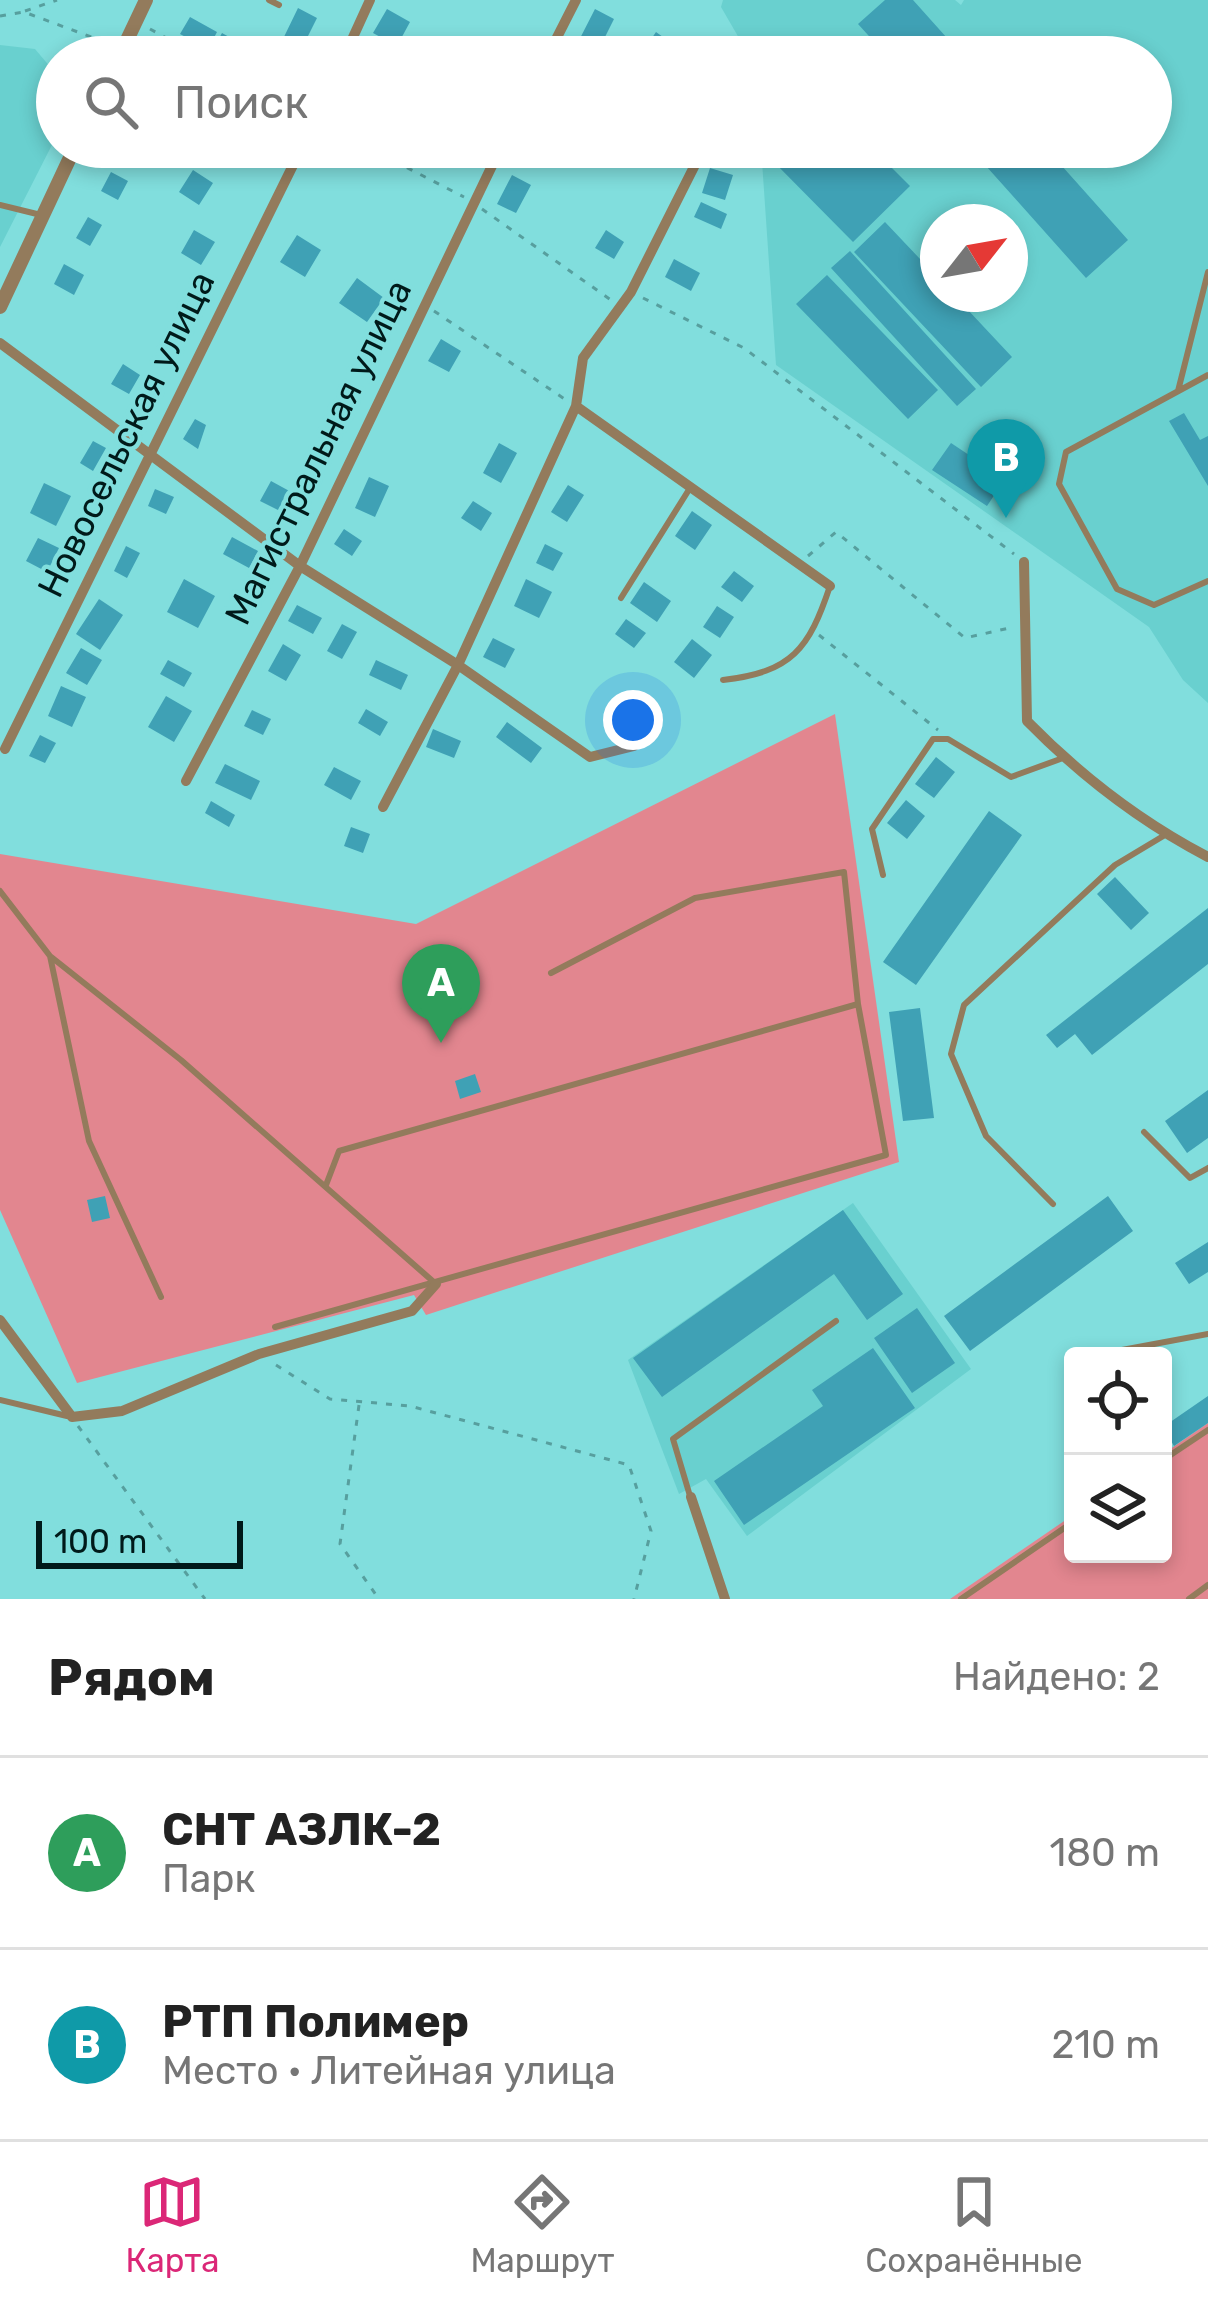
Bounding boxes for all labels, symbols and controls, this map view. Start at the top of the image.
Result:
search box [36,36,1172,168]
icon: search [78,69,144,135]
text: Поиск [174,76,308,129]
north arrow [920,204,1028,312]
street label: Новосельская улица [28,264,224,604]
street label: Магистральная улица [216,273,420,631]
pin: B [967,419,1045,518]
your location [603,690,663,750]
pin: A [402,944,480,1043]
map controls [1064,1347,1172,1563]
button: locate [1064,1347,1172,1455]
button: layers [1064,1455,1172,1563]
scale bar [36,1515,243,1568]
text: 100 m [54,1522,147,1561]
text: Рядом [48,1647,215,1708]
text: Найдено: 2 [953,1654,1160,1700]
text: СНТ АЗЛК-2 [162,1803,441,1856]
text: A [73,1830,101,1876]
text: 180 m [1050,1830,1160,1876]
text: Парк [162,1856,256,1902]
text: РТП Полимер [162,1995,469,2048]
text: B [73,2022,101,2068]
text: 210 m [1051,2022,1160,2068]
text: Место · Литейная улица [162,2048,616,2094]
tab: Карта [125,2169,220,2280]
tab: Маршрут [470,2169,614,2280]
tab: Сохранённые [865,2169,1083,2280]

